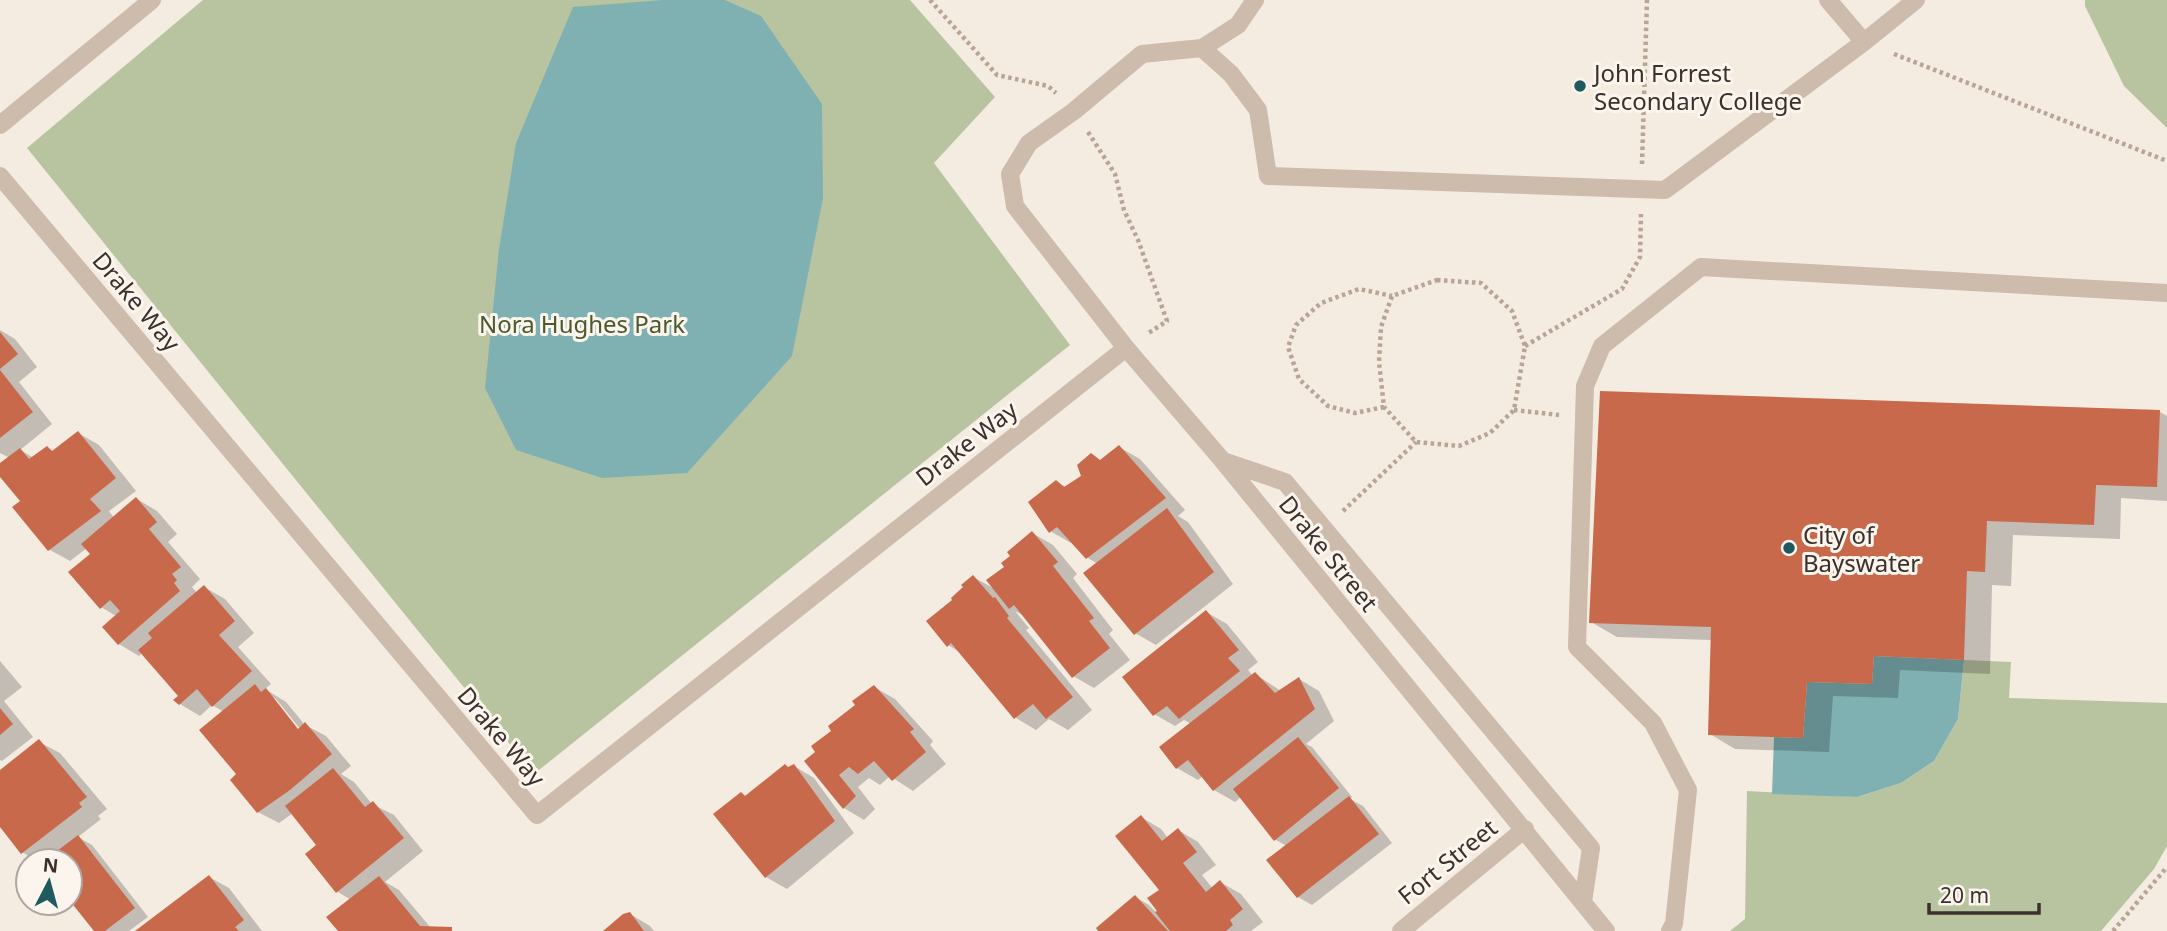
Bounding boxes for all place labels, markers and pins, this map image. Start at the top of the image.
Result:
place label: John Forrest Secondary College [1592,56,1802,117]
marker: John Forrest Secondary College [1572,78,1588,94]
place label: City of Bayswater [1803,518,1920,579]
marker: City of Bayswater [1781,540,1797,556]

